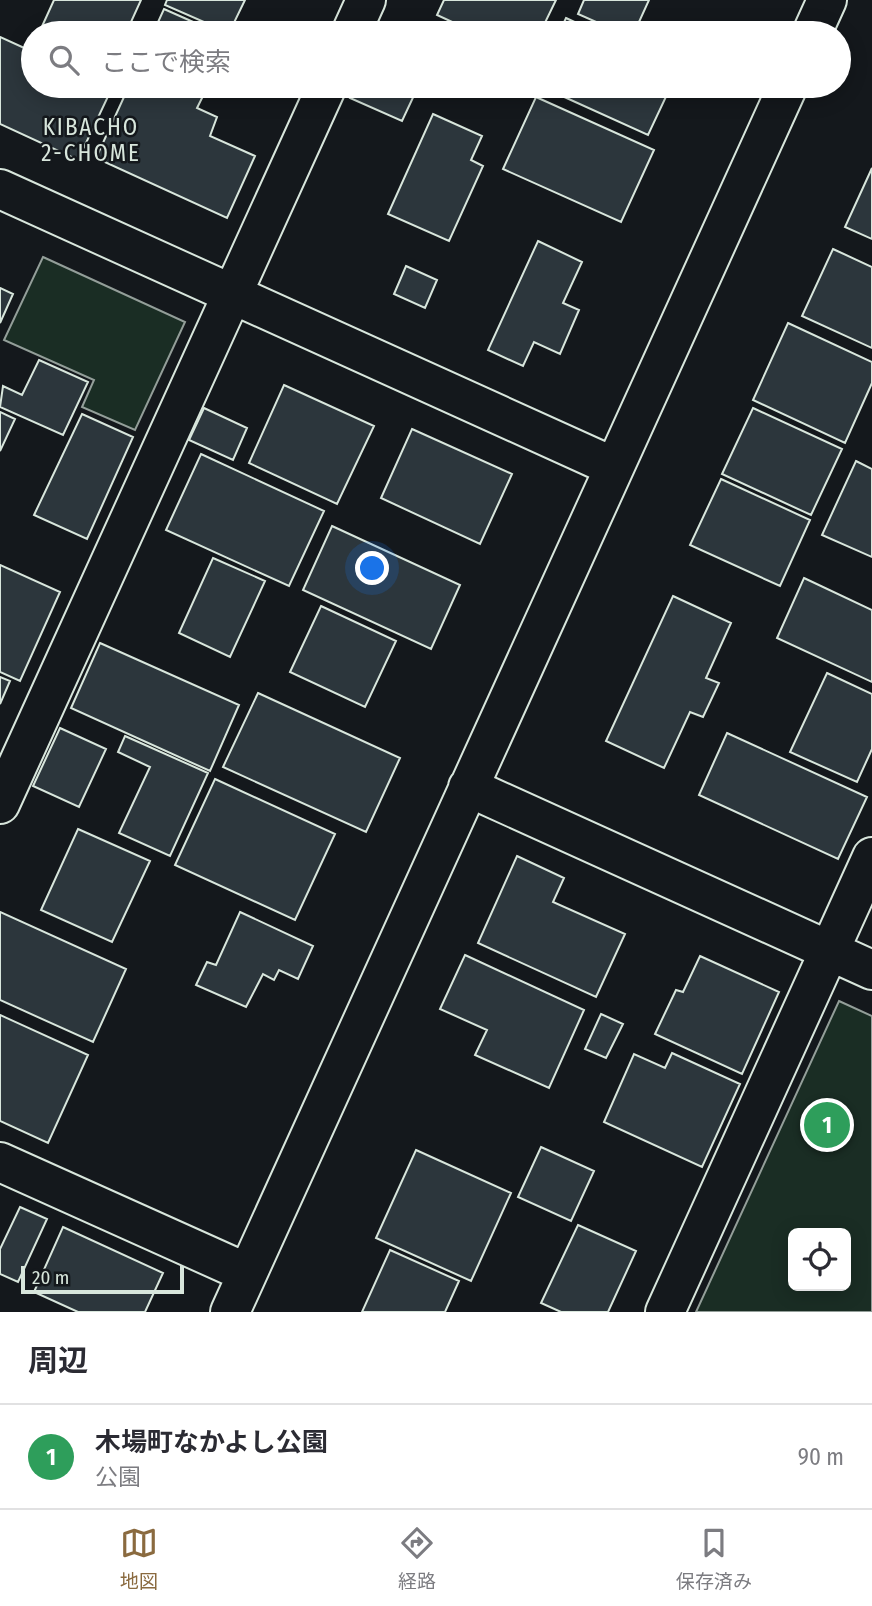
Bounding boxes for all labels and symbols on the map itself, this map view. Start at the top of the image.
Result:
district label: KIBACHO 2-CHOME [41,113,141,167]
your location [355,551,389,585]
pin: 1 [804,1099,850,1151]
scale bar [21,1263,184,1295]

